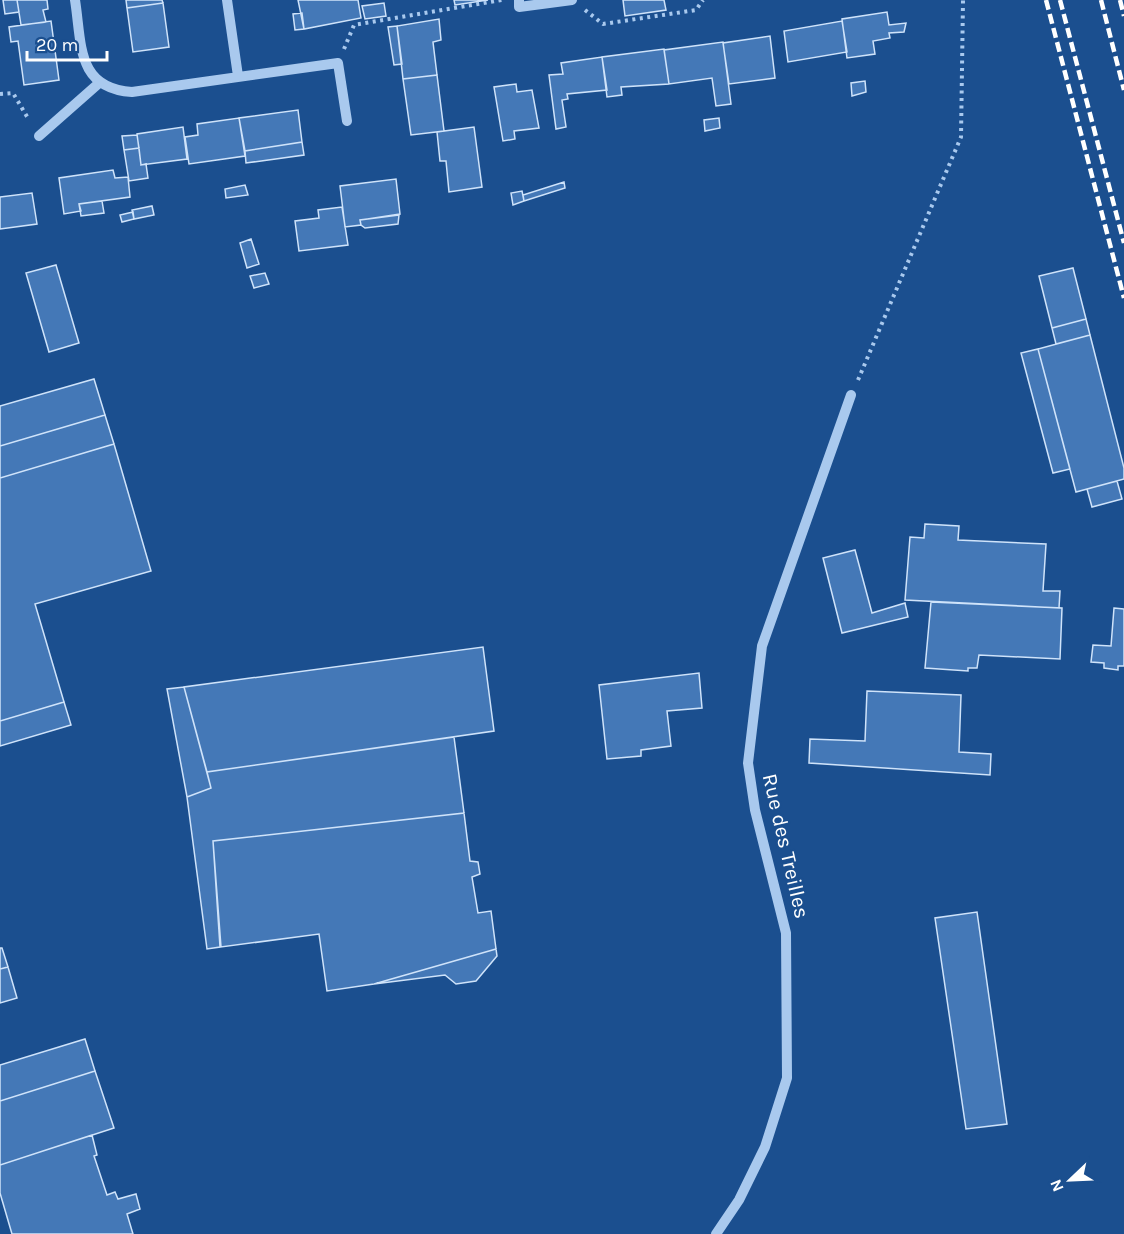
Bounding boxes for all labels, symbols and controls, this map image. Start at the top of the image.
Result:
scale bar [27,24,106,62]
text: 20 m [36,34,78,56]
street label: Rue des Treilles [758,771,814,921]
north arrow [1040,1150,1100,1210]
text: N [1046,1177,1068,1195]

